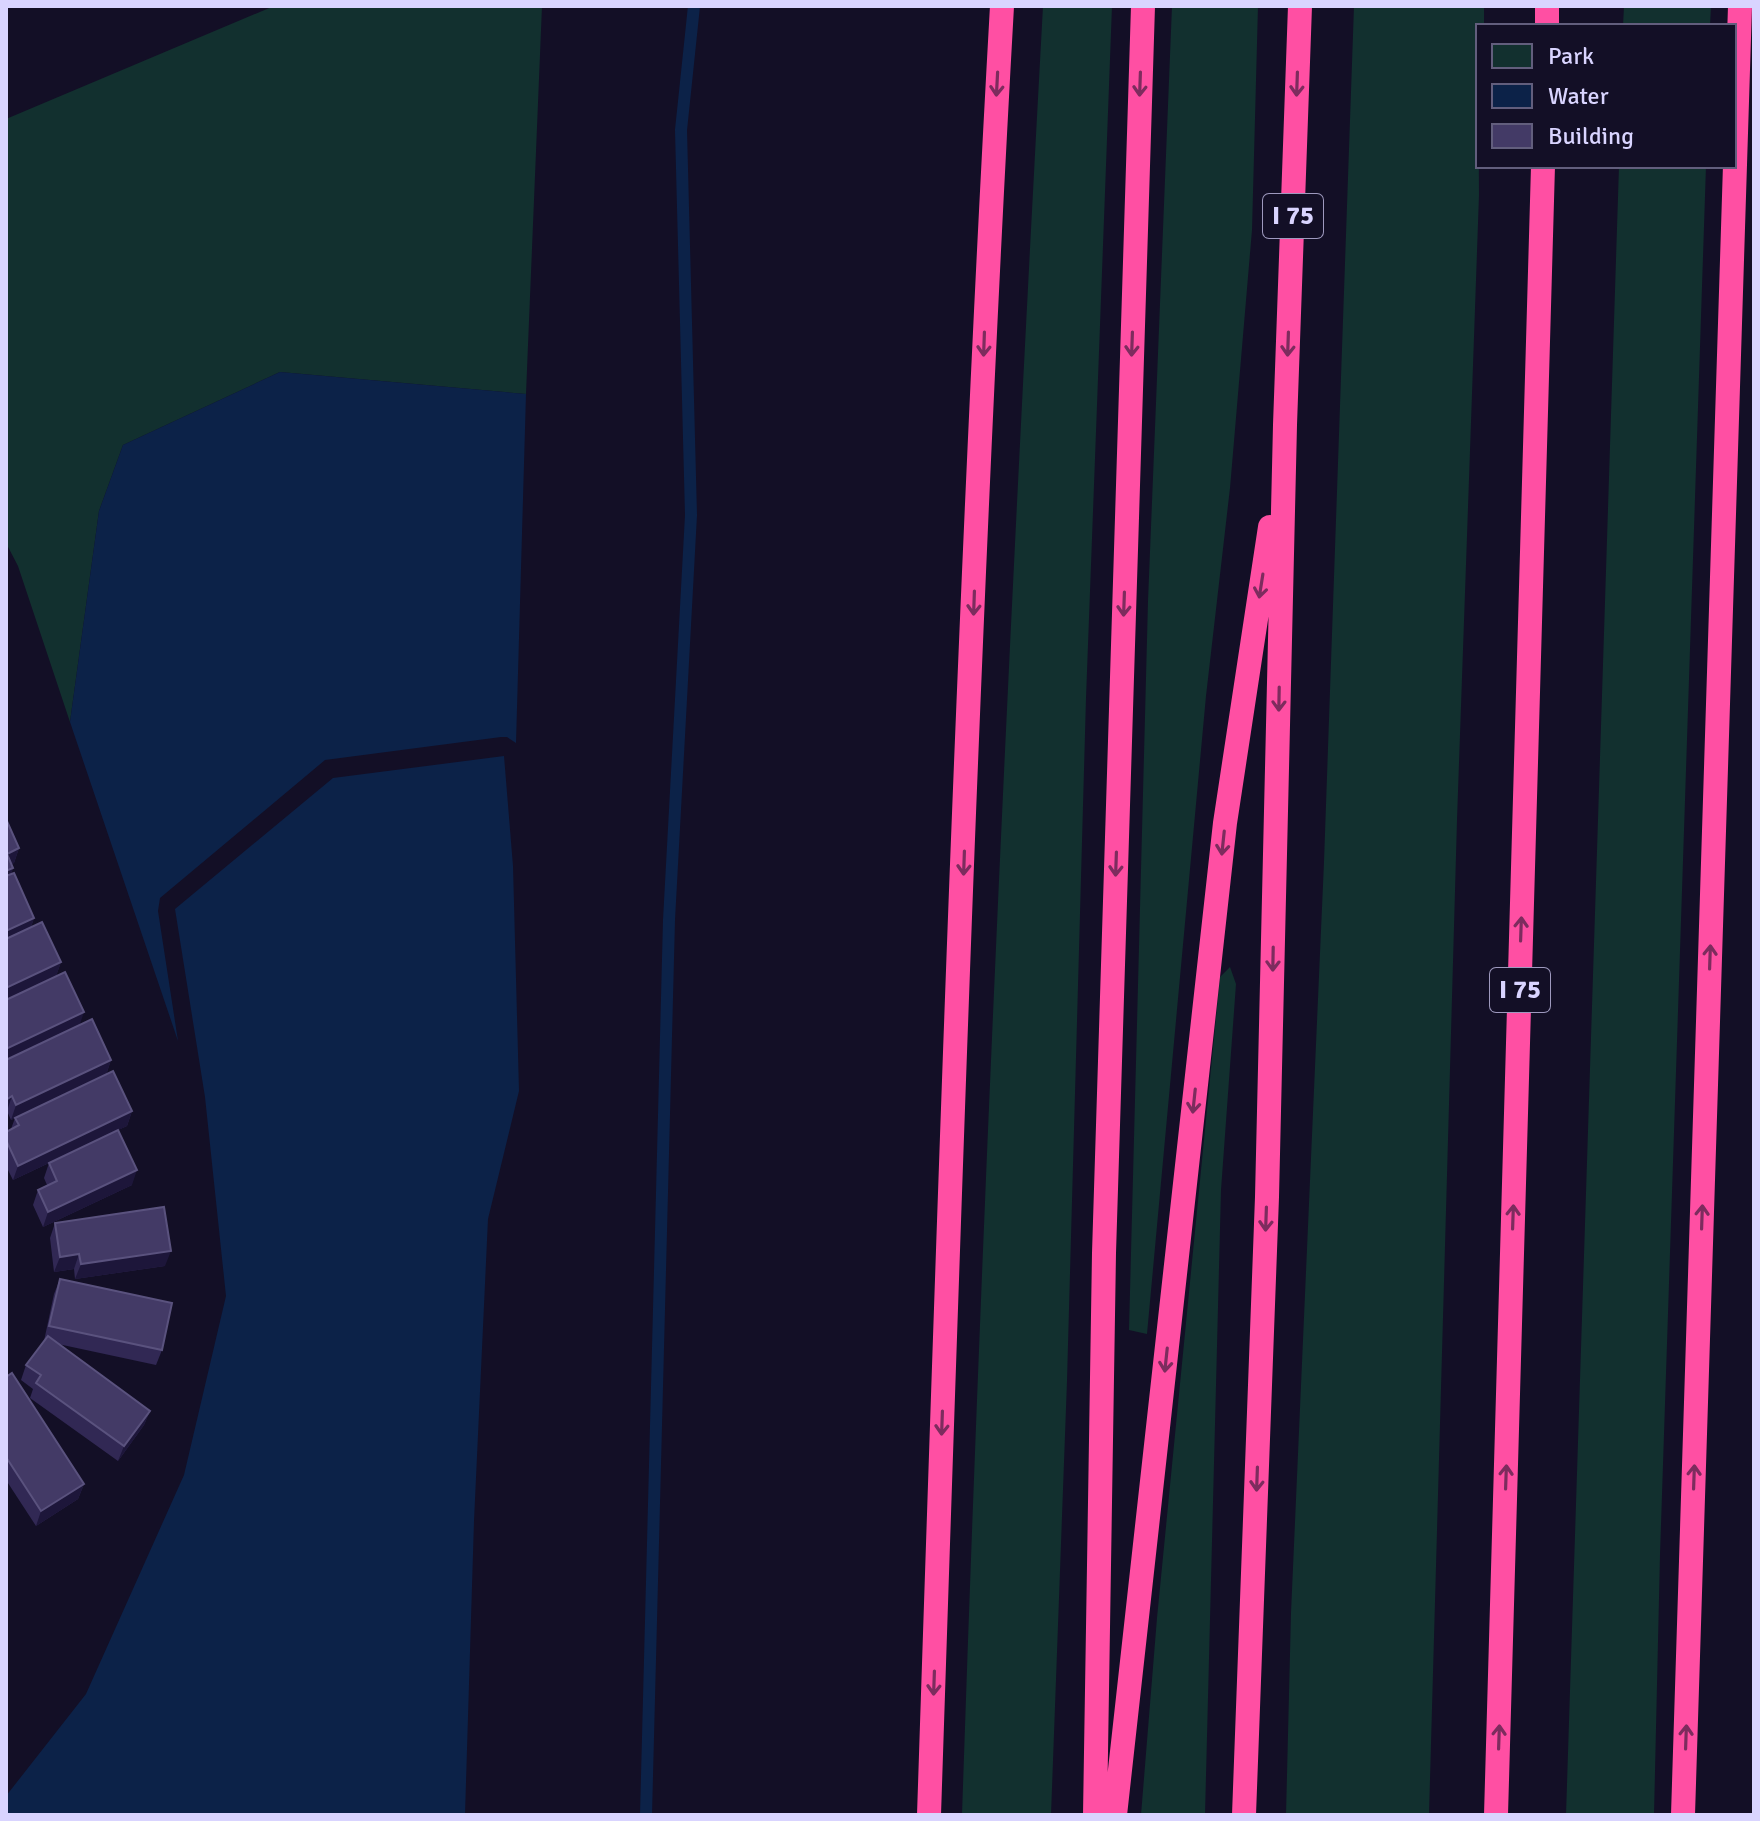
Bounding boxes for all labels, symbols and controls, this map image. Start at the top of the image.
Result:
legend [1476,24,1736,168]
text: Park [1548,41,1594,71]
one-way arrow [989,70,1004,97]
one-way arrow [1133,70,1148,97]
one-way arrow [1290,70,1305,97]
text: Water [1548,81,1609,111]
text: Building [1548,121,1634,151]
road number: I 75 [1263,194,1323,238]
one-way arrow [977,330,992,357]
one-way arrow [1125,330,1140,357]
one-way arrow [1281,330,1296,357]
one-way arrow [1253,572,1268,598]
one-way arrow [966,589,981,616]
one-way arrow [1116,590,1132,617]
one-way arrow [1271,685,1287,712]
one-way arrow [1215,829,1230,856]
one-way arrow [956,849,971,876]
one-way arrow [1108,850,1123,877]
one-way arrow [1514,916,1529,943]
one-way arrow [1703,944,1718,971]
one-way arrow [1265,945,1281,972]
road number: I 75 [1490,968,1550,1012]
one-way arrow [1187,1087,1202,1114]
one-way arrow [1506,1204,1521,1231]
one-way arrow [1695,1204,1710,1231]
one-way arrow [1259,1205,1274,1232]
one-way arrow [1158,1346,1173,1372]
one-way arrow [935,1409,950,1436]
one-way arrow [1498,1464,1513,1491]
one-way arrow [1686,1464,1701,1491]
one-way arrow [1249,1465,1264,1492]
one-way arrow [926,1669,941,1696]
one-way arrow [1491,1724,1506,1751]
one-way arrow [1678,1724,1693,1751]

